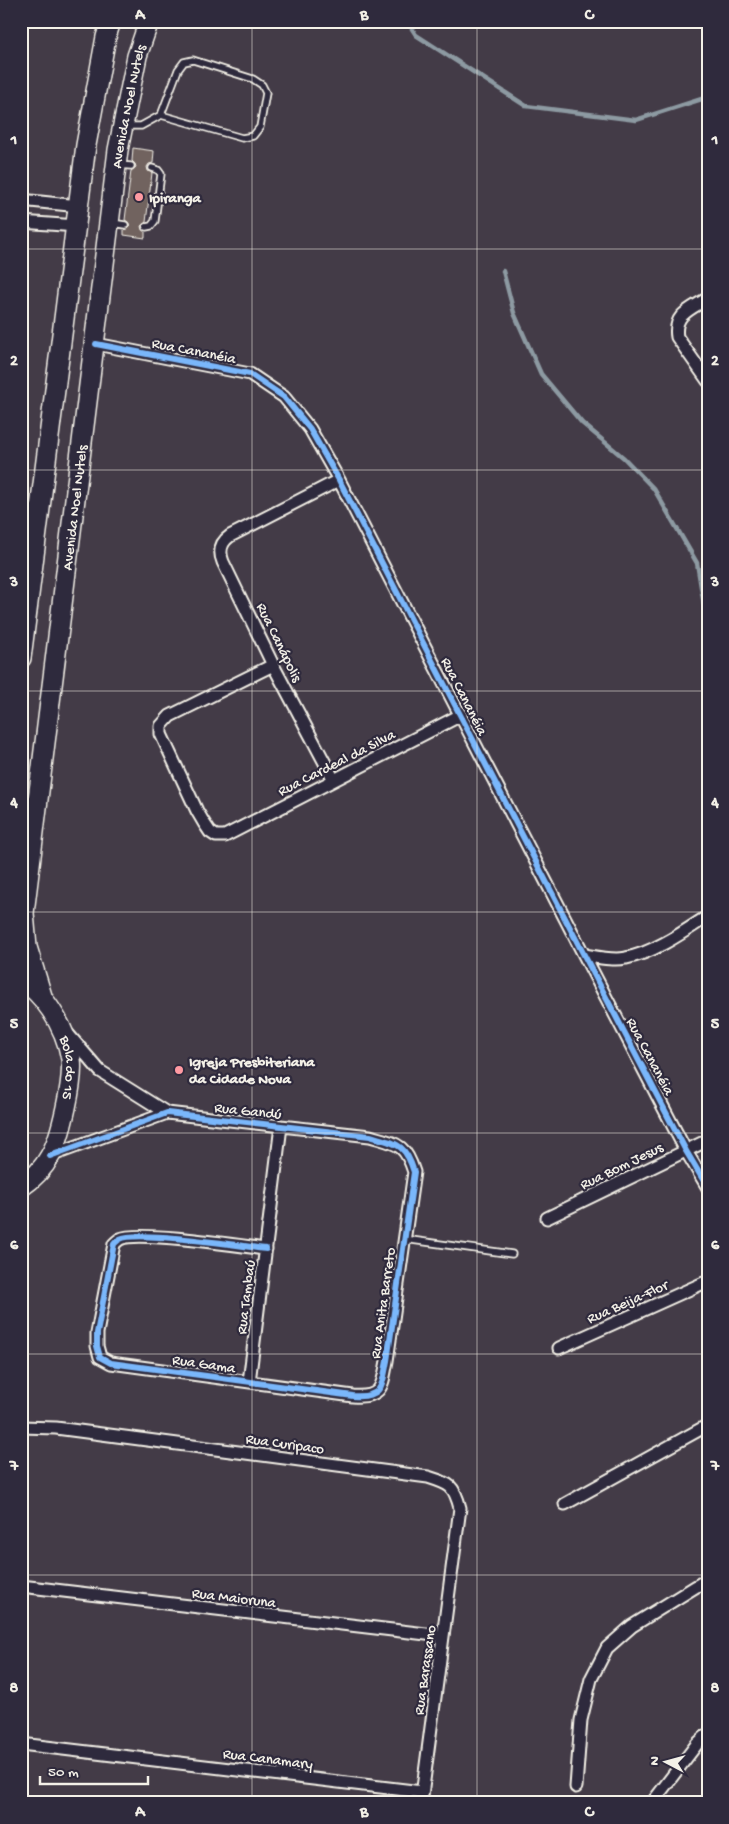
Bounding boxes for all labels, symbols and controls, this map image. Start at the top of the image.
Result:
text: A [134,7,146,26]
text: B [359,7,369,26]
text: C [584,7,595,26]
street label: Avenida Noel Nutels [109,42,151,169]
text: 1 [10,132,17,151]
text: 1 [711,132,718,151]
place label: Ipiranga [149,190,202,208]
marker: Ipiranga [133,191,145,203]
street label: Rua Cananéia [150,335,238,369]
text: 2 [10,353,18,372]
text: 2 [711,353,719,372]
street label: Avenida Noel Nutels [59,444,93,571]
text: 3 [9,574,18,593]
text: 3 [710,574,719,593]
street label: Rua Canápolis [251,600,305,686]
street label: Rua Cananéia [436,655,491,740]
street label: Rua Cardeal da Silva [275,726,399,801]
text: 4 [9,795,18,814]
text: 4 [710,795,719,814]
street label: Rua Cananéia [621,1015,677,1099]
text: 5 [10,1016,19,1035]
text: 5 [711,1016,720,1035]
street label: Bola do 15 [54,1033,79,1101]
place label: Igreja Presbiteriana da Cidade Nova [189,1054,315,1089]
marker: Igreja Presbiteriana da Cidade Nova [173,1064,185,1076]
street label: Rua Gandú [213,1100,282,1124]
street label: Rua Bom Jesus [577,1139,667,1195]
text: 6 [10,1237,19,1256]
text: 6 [711,1237,720,1256]
street label: Rua Anita Barreto [367,1246,401,1360]
street label: Rua Tambaú [233,1259,260,1335]
street label: Rua Beija-Flor [584,1276,673,1329]
street label: Rua Gama [171,1352,237,1378]
street label: Rua Curipaco [244,1431,325,1459]
text: 7 [9,1458,19,1477]
text: 7 [710,1458,720,1477]
street label: Rua Maioruna [191,1585,277,1613]
street label: Rua Barassano [411,1624,441,1716]
text: 8 [10,1680,19,1699]
text: 8 [711,1680,720,1699]
north arrow [642,1736,692,1786]
street label: Rua Canamary [222,1746,314,1774]
scale bar [40,1754,148,1786]
text: N [647,1755,664,1766]
text: 50 m [48,1764,79,1782]
text: A [134,1804,146,1823]
text: B [359,1804,369,1823]
text: C [584,1804,595,1823]

